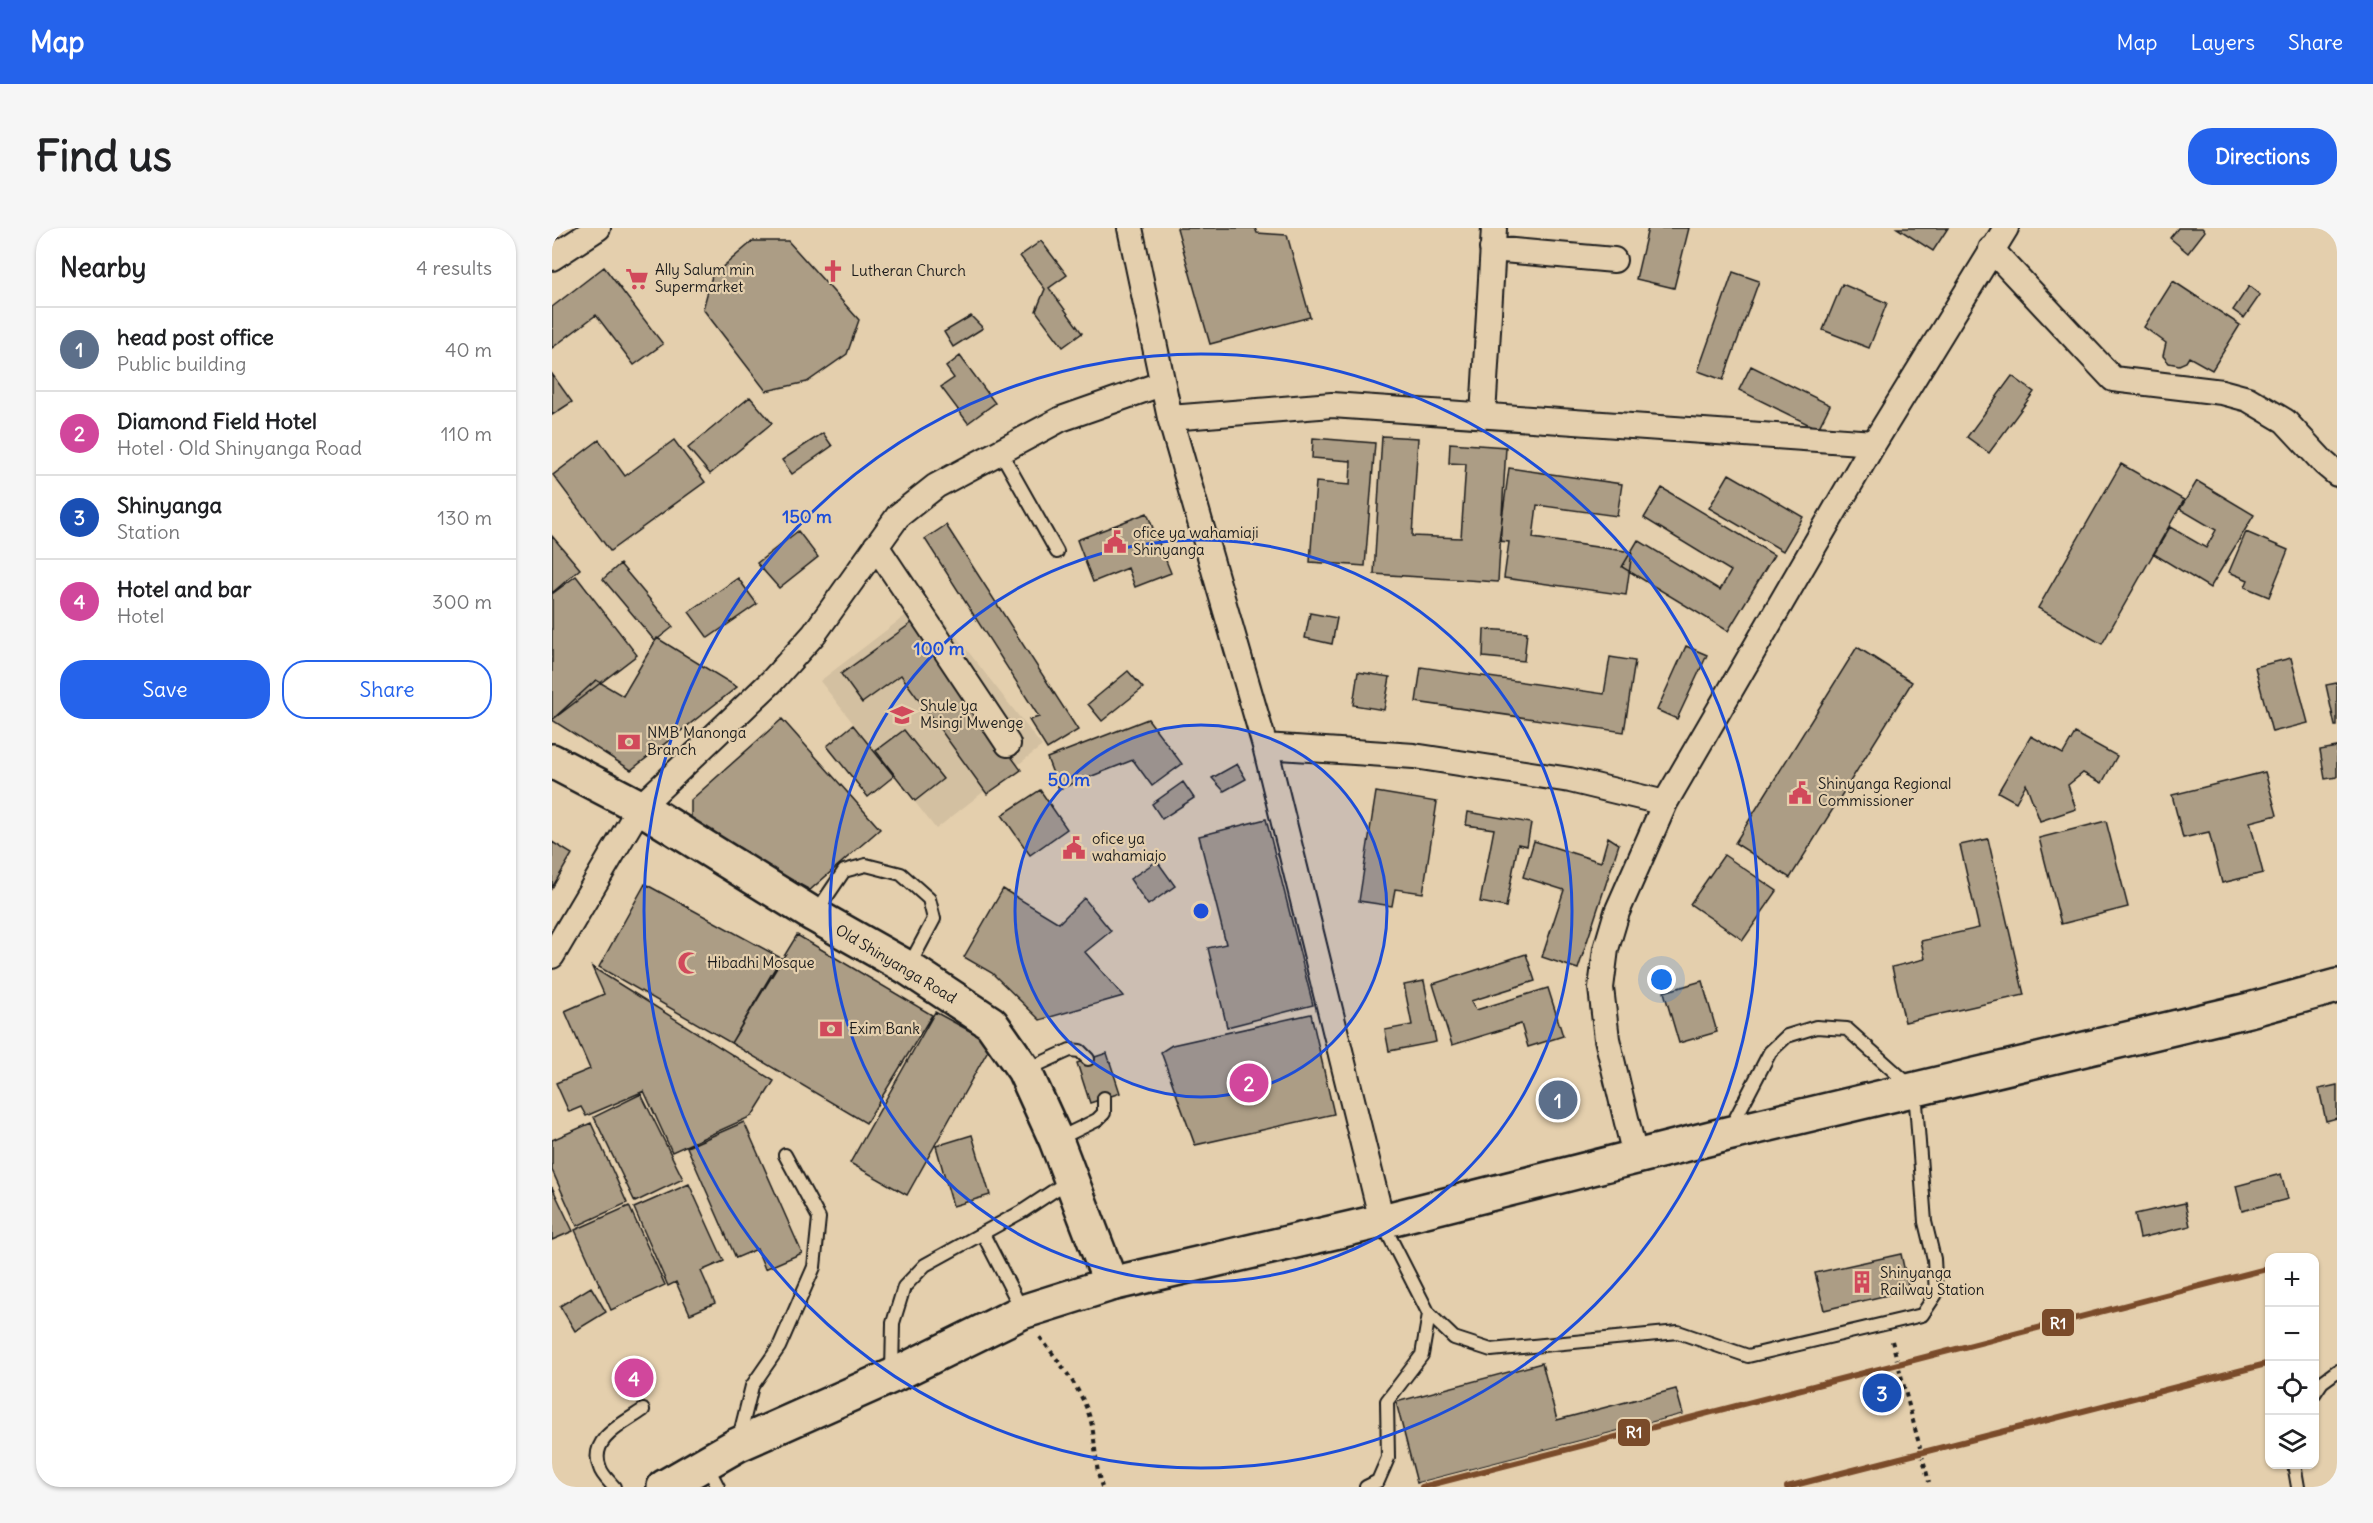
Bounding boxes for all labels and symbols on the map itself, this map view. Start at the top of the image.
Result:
church icon: Lutheran Church [820,258,846,284]
place label: Ally Salum min Supermarket [655,260,755,296]
place label: Lutheran Church [851,261,966,280]
supermarket icon: Ally Salum min Supermarket [624,266,650,292]
text: 150 m [782,505,832,528]
place label: ofice ya wahamiaji Shinyanga [1133,523,1259,559]
public building icon: ofice ya wahamiaji Shinyanga [1102,529,1128,555]
text: 100 m [914,637,965,660]
place label: Shule ya Msingi Mwenge [920,696,1023,732]
school or university icon: Shule ya Msingi Mwenge [889,702,915,728]
place label: NMB Manonga Branch [647,723,747,759]
bank icon: NMB Manonga Branch [616,729,642,755]
text: 50 m [1048,768,1090,791]
place label: Shinyanga Regional Commissioner [1818,774,1951,810]
public building icon: Shinyanga Regional Commissioner [1787,780,1813,806]
place label: ofice ya wahamiajo [1092,829,1166,865]
public building icon: ofice ya wahamiajo [1061,835,1087,861]
centre of rings [1191,901,1211,921]
street label: Old Shinyanga Road [832,920,960,1007]
mosque icon: Hibadhi Mosque [676,950,702,976]
place label: Hibadhi Mosque [707,953,815,972]
your location [1647,965,1676,994]
bank icon: Exim Bank [818,1016,844,1042]
place label: Exim Bank [849,1019,920,1038]
pin: 2 [1230,1060,1268,1106]
pin: 1 [1538,1078,1578,1122]
place label: Shinyanga Railway Station [1880,1263,1985,1299]
building icon: Shinyanga Railway Station [1849,1269,1875,1295]
line badge: R1 [2041,1308,2075,1337]
text: R1 [2050,1313,2066,1333]
pin: 4 [614,1356,653,1400]
pin: 3 [1862,1370,1902,1416]
line badge: R1 [1617,1418,1651,1447]
text: R1 [1626,1422,1642,1442]

